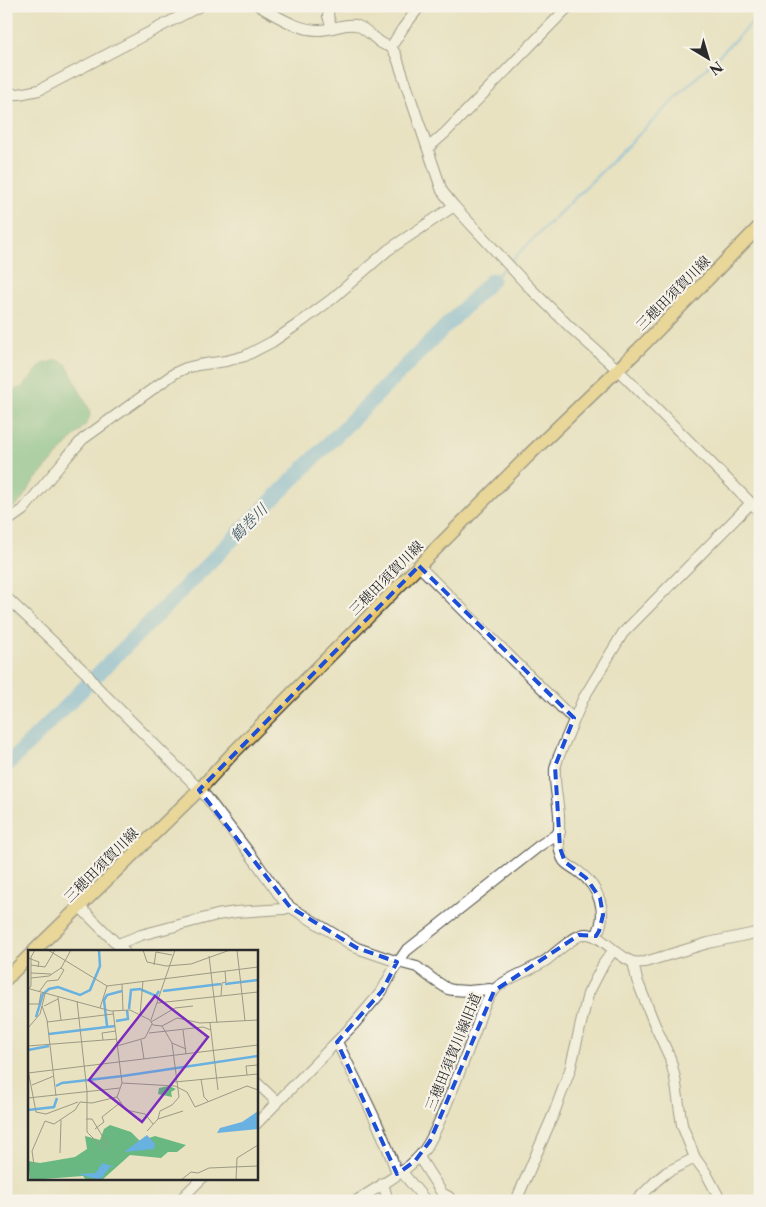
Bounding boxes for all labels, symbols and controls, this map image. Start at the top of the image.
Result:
north arrow [684,32,734,82]
text: N [706,57,726,79]
street label: 三穂田須賀川線 [632,252,714,334]
water label: 鶴巻川 [226,499,273,545]
street label: 三穂田須賀川線 [345,537,427,619]
street label: 三穂田須賀川線 [60,824,142,906]
inset map [28,950,258,1180]
street label: 三穂田須賀川線旧道 [421,990,485,1114]

